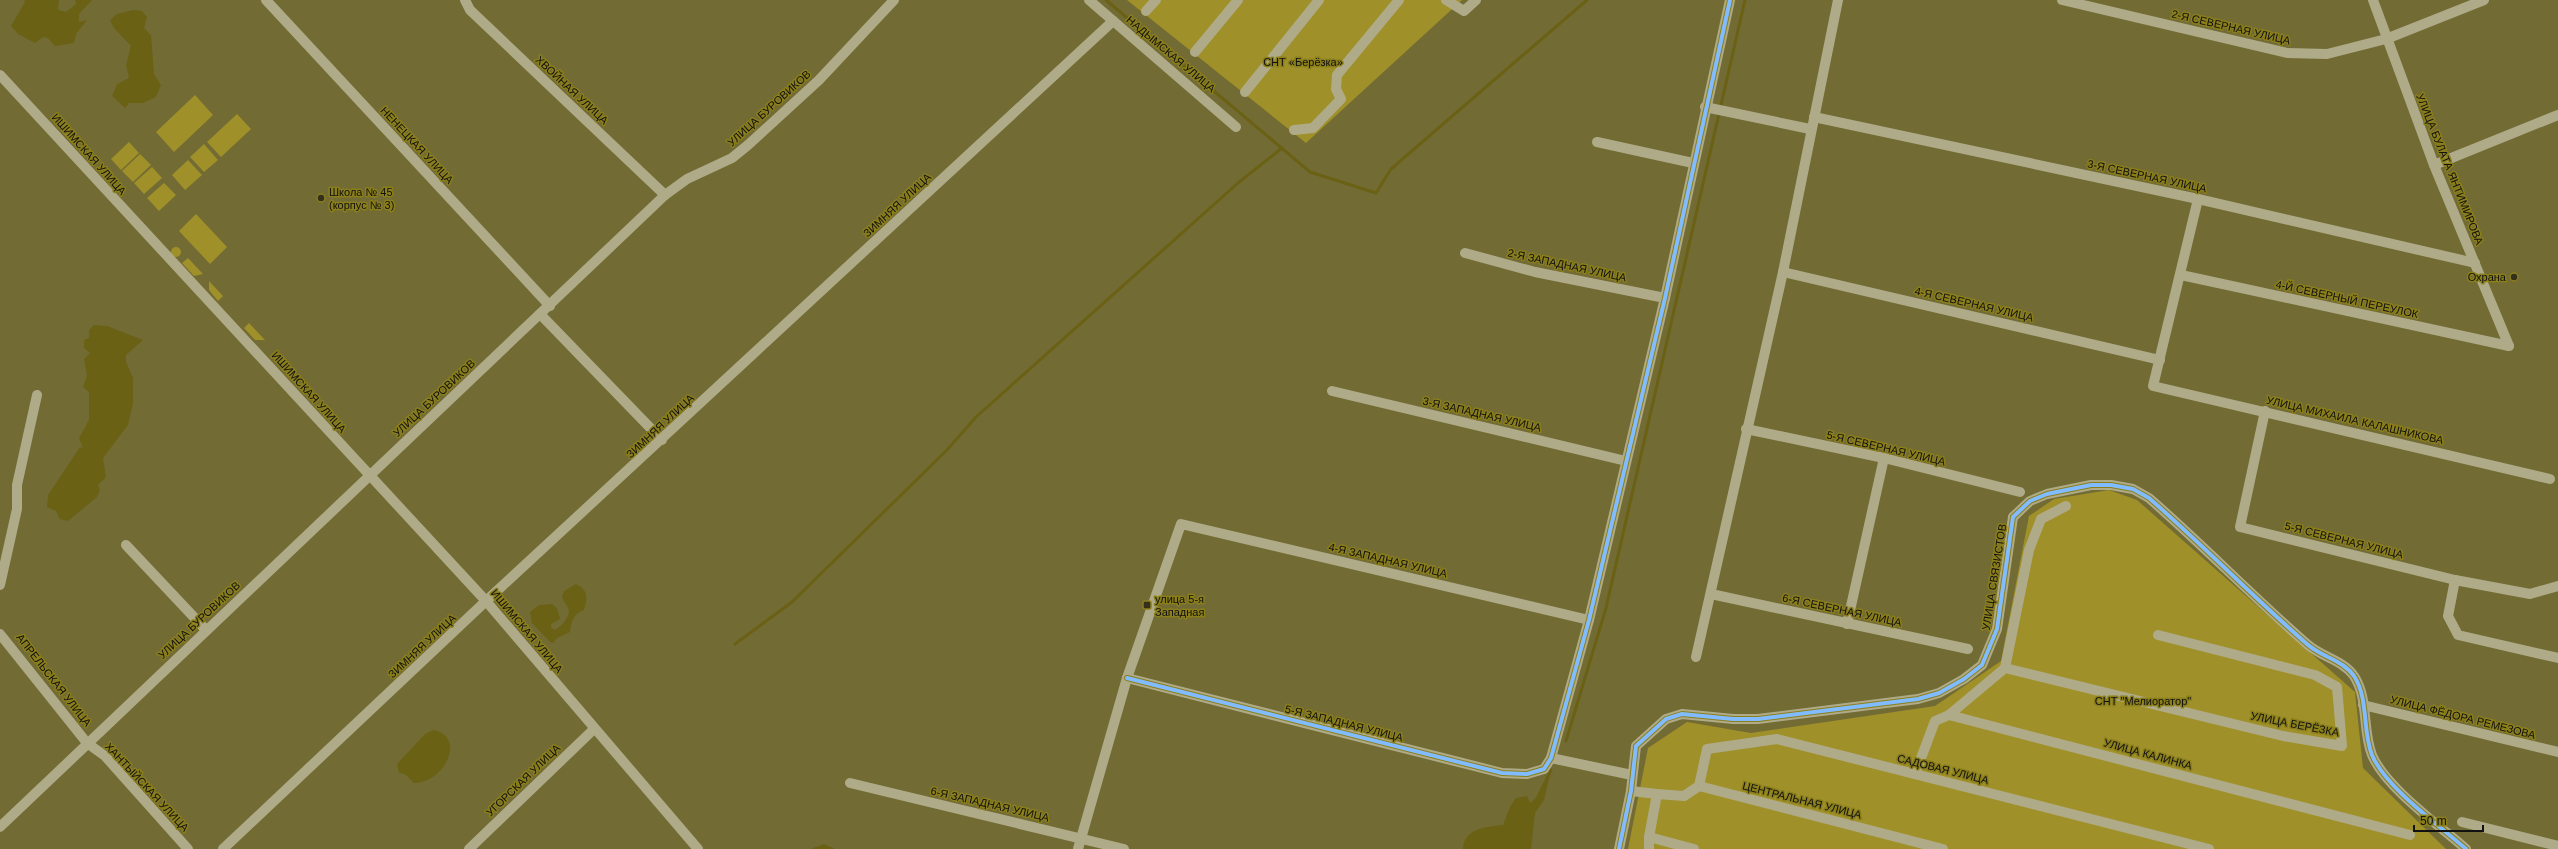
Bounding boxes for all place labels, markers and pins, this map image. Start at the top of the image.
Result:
place label: Школа № 45 (корпус № 3) [329,186,394,211]
marker: Школа № 45 (корпус № 3) [316,193,326,203]
place label: Охрана [2468,271,2507,283]
marker: Охрана [2509,272,2519,282]
place label: улица 5-я Западная [1155,593,1204,618]
marker: улица 5-я Западная [1142,600,1152,610]

